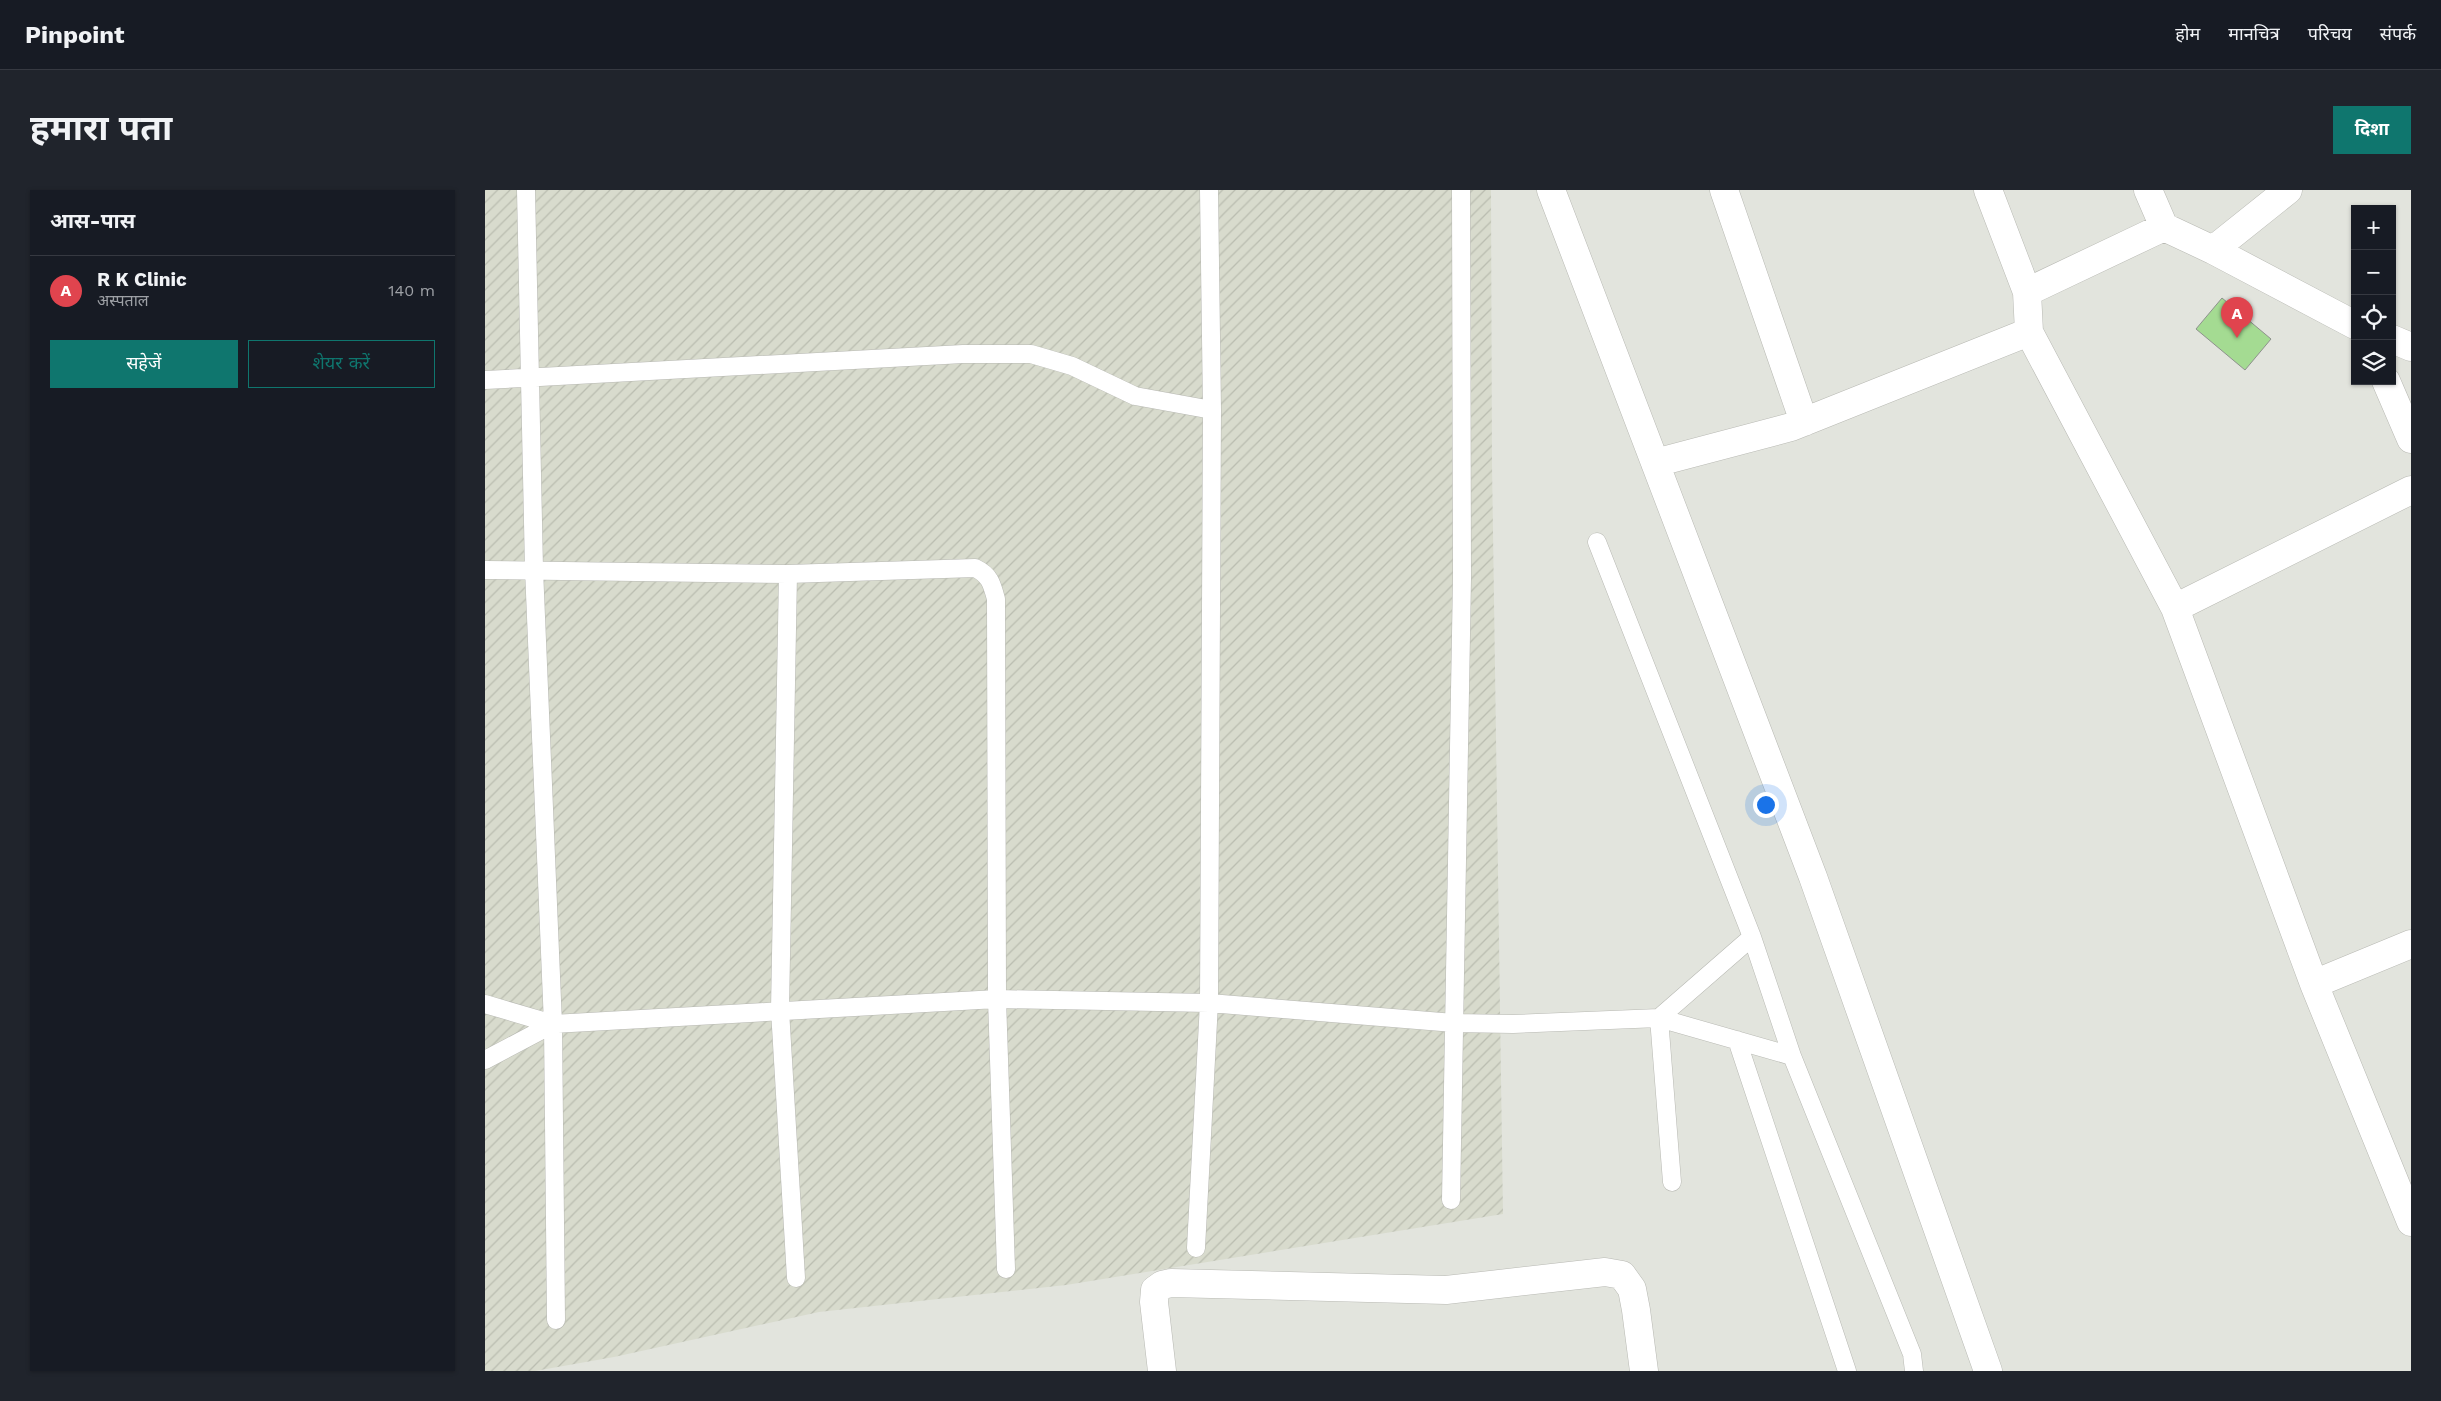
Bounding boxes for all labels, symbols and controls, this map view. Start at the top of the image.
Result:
text: Pinpoint [25,21,125,49]
text: होम [2175,23,2200,44]
text: मानचित्र [2228,23,2280,44]
text: परिचय [2308,23,2352,44]
text: संपर्क [2380,23,2416,44]
button: दिशा [2333,106,2411,154]
text: हमारा पता [30,107,172,149]
map controls [2351,205,2396,385]
button: + [2351,205,2396,250]
text: आस-पास [50,208,135,233]
button: − [2351,250,2396,295]
text: R K Clinic [97,268,187,291]
text: A [61,281,71,300]
text: 140 m [388,281,435,300]
text: अस्पताल [97,291,149,310]
button: locate [2351,295,2396,340]
pin: A [2221,297,2253,338]
button: सहेजें [50,340,238,388]
button: शेयर करें [248,340,435,388]
button: layers [2351,340,2396,385]
your location [1753,792,1779,818]

